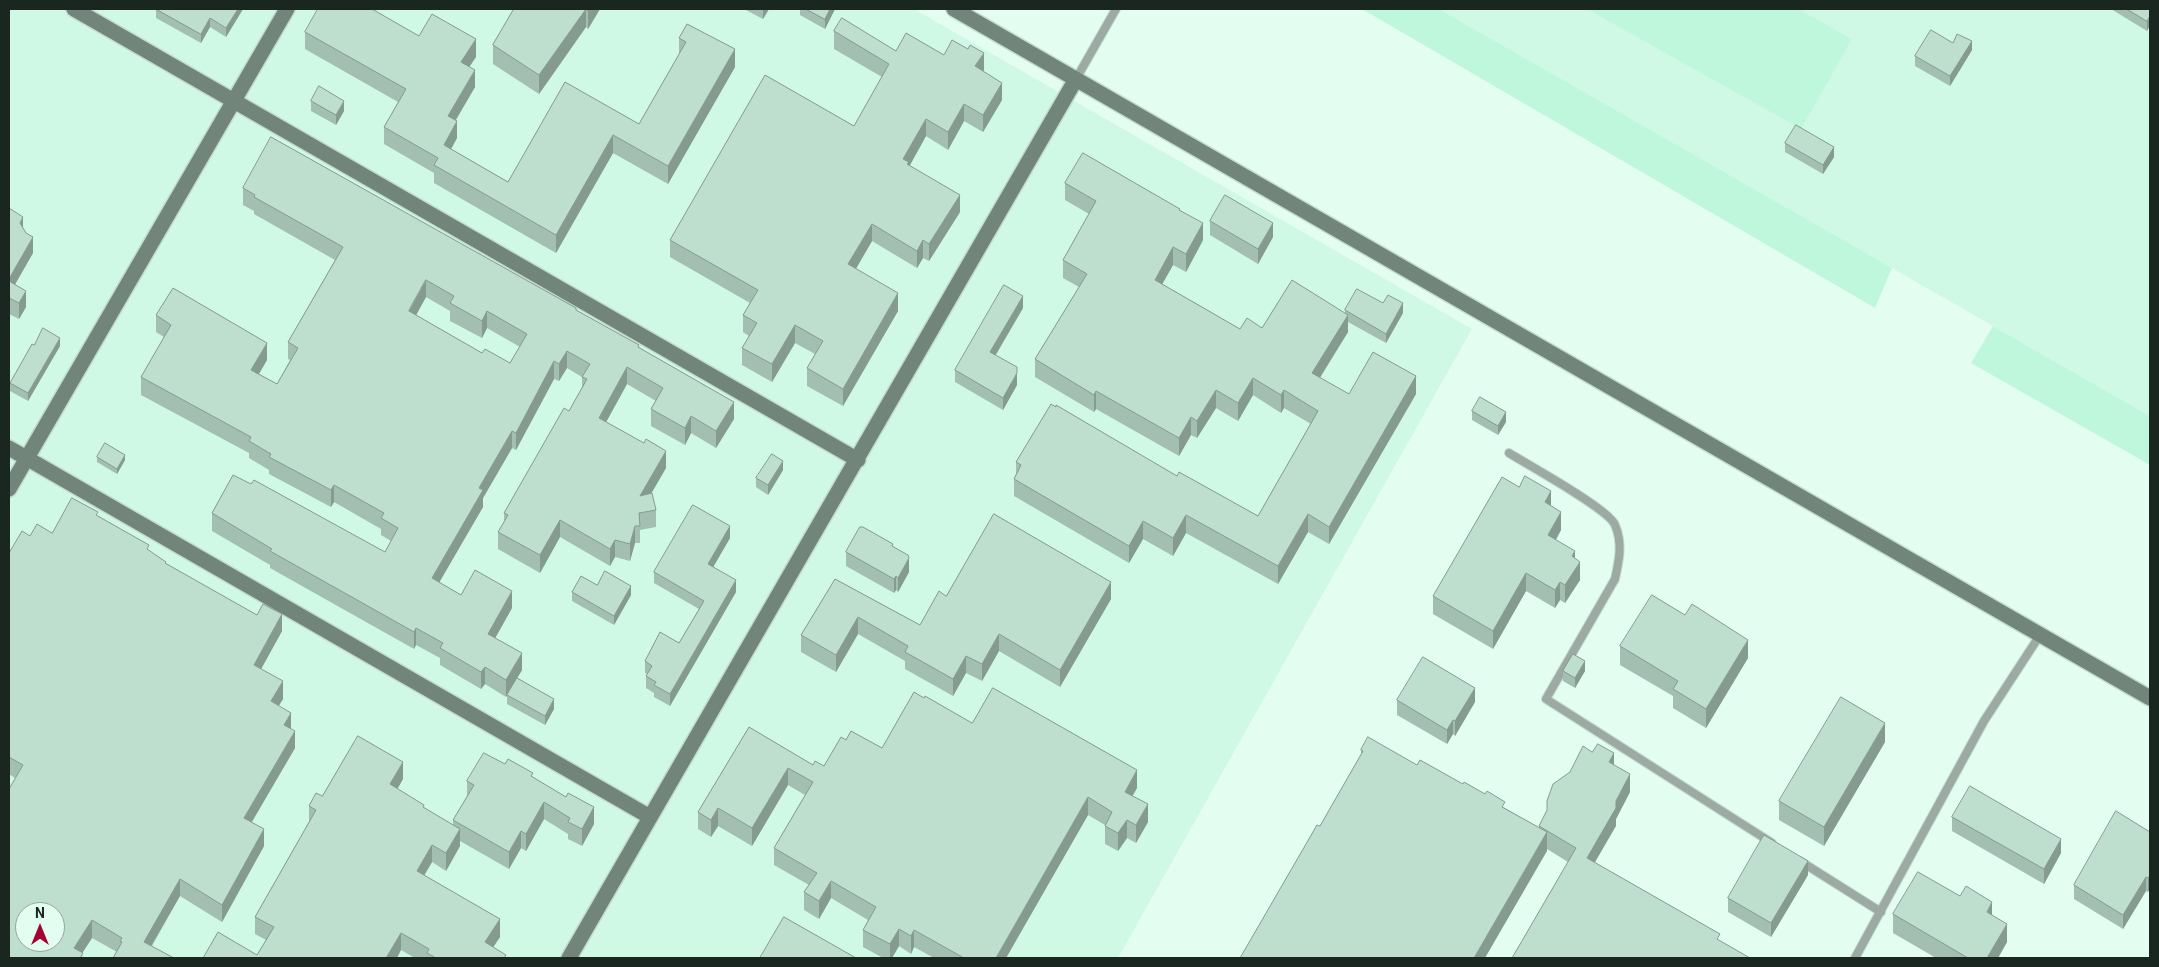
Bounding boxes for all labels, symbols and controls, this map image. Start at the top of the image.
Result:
north arrow [15,902,65,952]
text: N [35,905,45,921]

